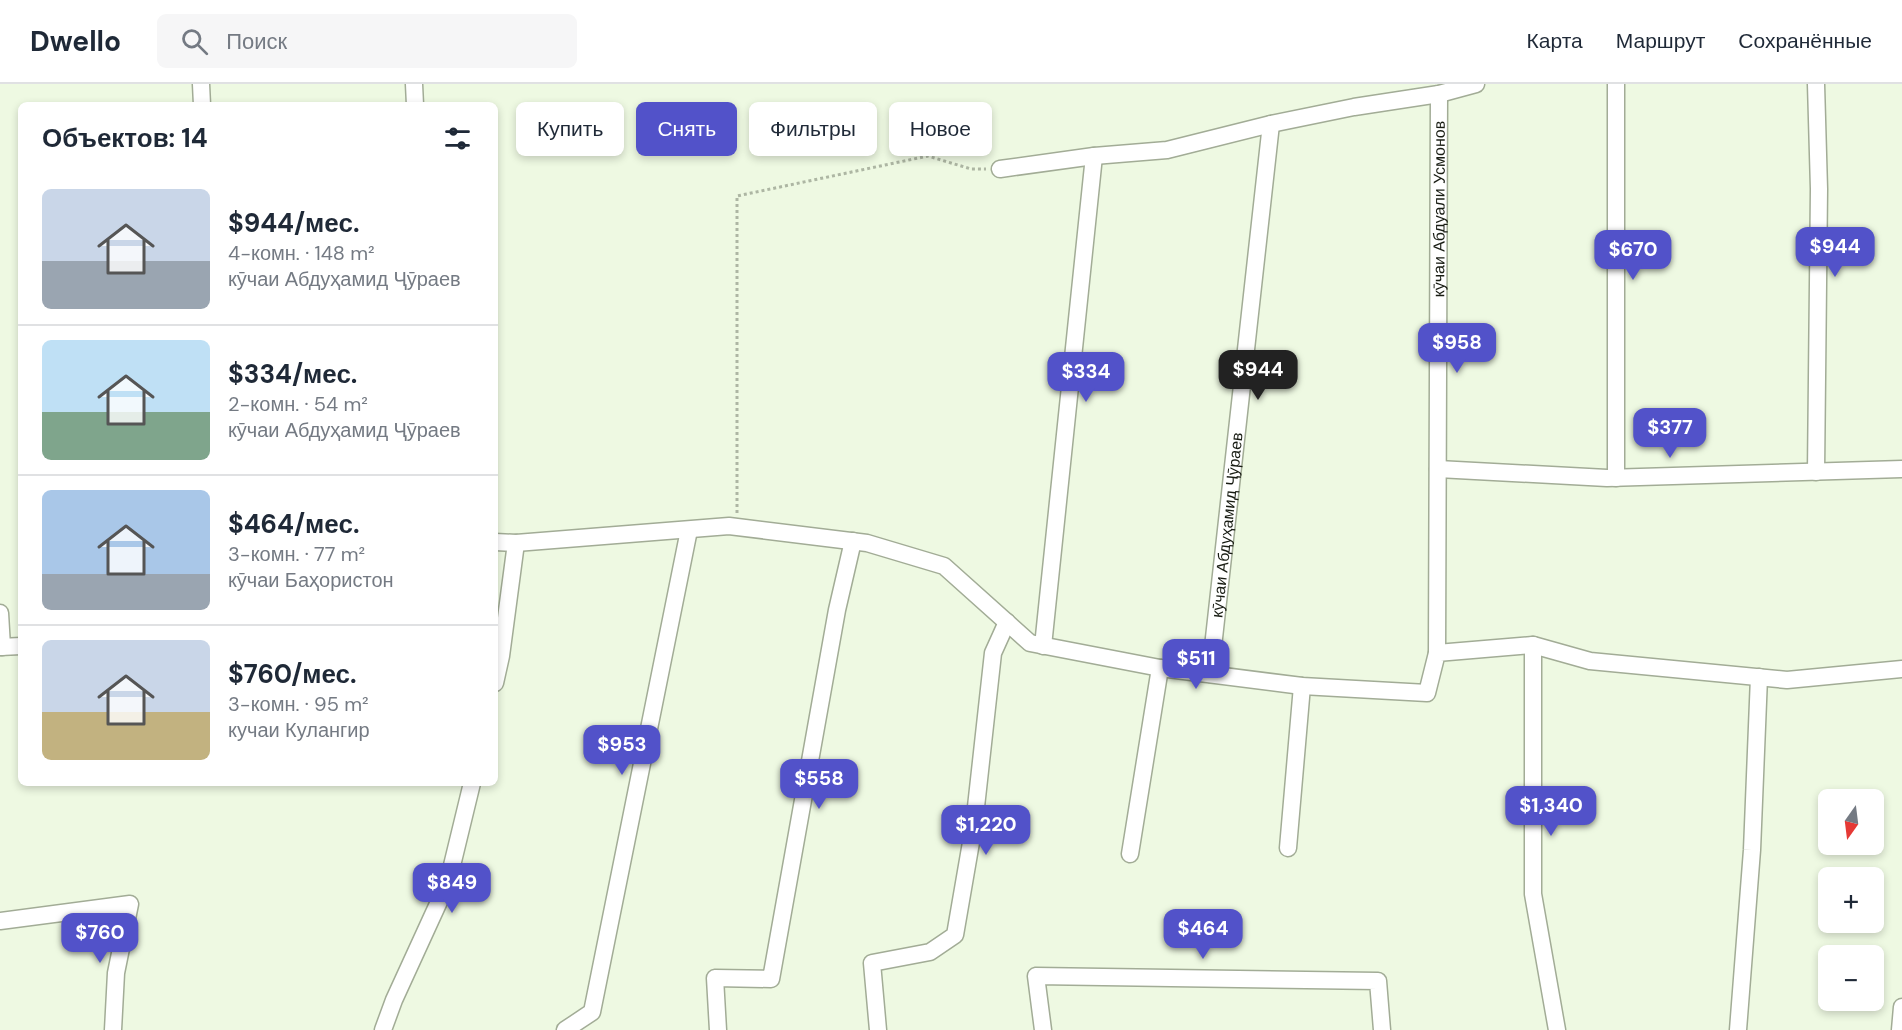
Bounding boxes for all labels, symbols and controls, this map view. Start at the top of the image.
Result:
search box [157,14,577,68]
text: Dwello [30,23,121,60]
icon: search [178,25,211,58]
text: Поиск [226,27,287,56]
text: Карта [1527,27,1583,55]
text: Маршрут [1616,27,1705,55]
text: Сохранённые [1738,27,1872,55]
chip: Купить [516,102,624,156]
chip: Снять [636,102,737,156]
chip: Фильтры [749,102,877,156]
chip: Новое [889,102,992,156]
text: Объектов: 14 [42,121,208,155]
street label: кӯчаи Абдуали Усмонов [1428,121,1449,297]
icon: filters [441,122,474,155]
text: $944/мес. [228,206,359,240]
icon: home [90,213,162,285]
pin: $944 [1799,227,1871,278]
pin: $670 [1597,230,1669,281]
text: $944 [1810,233,1860,259]
text: $670 [1608,236,1658,262]
text: 4-комн. · 148 m² [228,240,375,266]
text: кӯчаи Абдуҳамид Ҷӯраев [228,266,461,292]
pin: $958 [1421,323,1493,374]
text: $958 [1432,329,1482,355]
pin: $944 [1222,350,1294,401]
pin: $334 [1050,352,1122,403]
text: $944 [1233,356,1283,382]
text: $334/мес. [228,357,357,391]
text: $334 [1061,358,1111,384]
icon: home [90,364,162,436]
text: 2-комн. · 54 m² [228,391,368,417]
pin: $377 [1634,408,1706,459]
text: $377 [1647,414,1693,440]
text: кӯчаи Абдуҳамид Ҷӯраев [228,417,461,443]
street label: кӯчаи Абдуҳамид Ҷӯраев [1206,431,1247,619]
text: $464/мес. [228,507,359,541]
icon: home [90,514,162,586]
text: 3-комн. · 77 m² [228,541,365,567]
text: кӯчаи Баҳористон [228,567,394,593]
pin: $511 [1160,639,1232,690]
text: $511 [1176,645,1216,671]
text: $760/мес. [228,657,357,691]
icon: home [90,664,162,736]
text: 3-комн. · 95 m² [228,691,369,717]
text: кучаи Кулангир [228,717,370,743]
pin: $953 [586,725,658,776]
text: $953 [597,731,647,757]
pin: $558 [783,759,855,810]
text: $558 [794,765,844,791]
pin: $1,340 [1502,786,1600,837]
north arrow [1818,789,1884,855]
map controls [1818,789,1884,1011]
text: $1,340 [1519,792,1583,818]
pin: $1,220 [937,805,1035,856]
text: $1,220 [955,811,1017,837]
pin: $849 [416,863,488,914]
button: + [1818,867,1884,933]
text: $849 [427,869,477,895]
pin: $464 [1167,909,1239,960]
pin: $760 [64,913,136,964]
text: $464 [1178,915,1228,941]
text: $760 [75,919,125,945]
button: − [1818,945,1884,1011]

